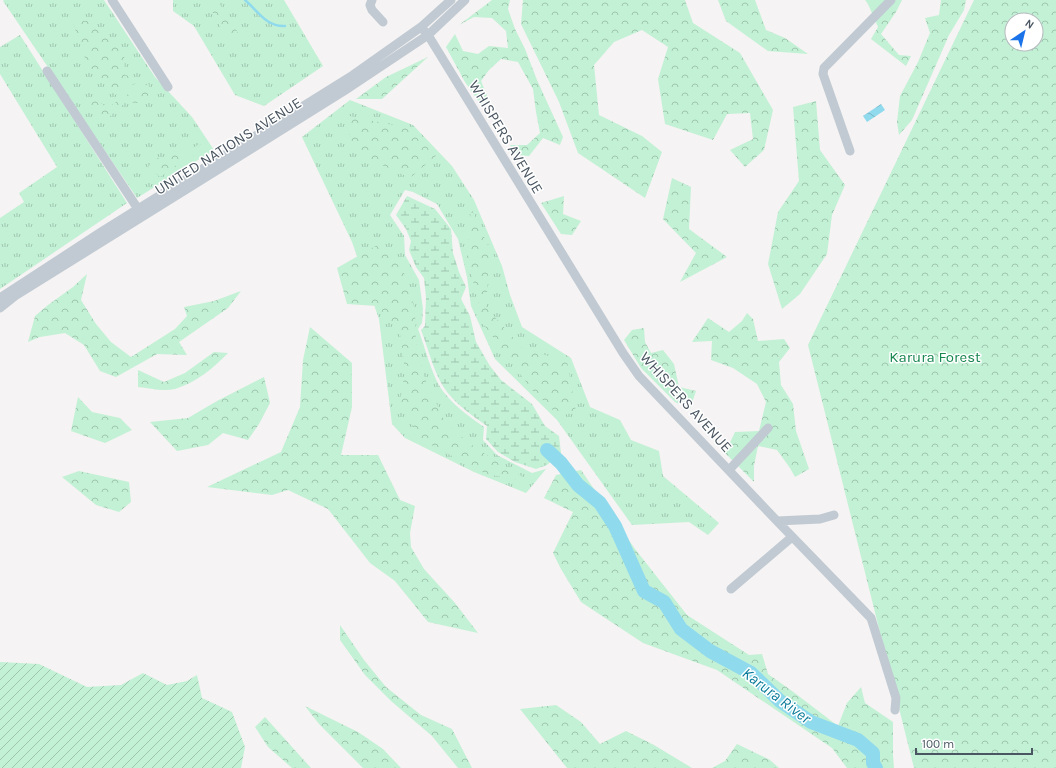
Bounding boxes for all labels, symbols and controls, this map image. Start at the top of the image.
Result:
north arrow [1004,12,1044,52]
text: N [1022,17,1036,32]
street label: WHISPERS AVENUE [465,77,547,197]
street label: UNITED NATIONS AVENUE [151,93,305,199]
street label: WHISPERS AVENUE [636,348,736,456]
park label: Karura Forest [889,348,981,366]
water label: Karura River [739,663,815,728]
scale bar [916,730,1032,756]
text: 100 m [922,737,954,751]

